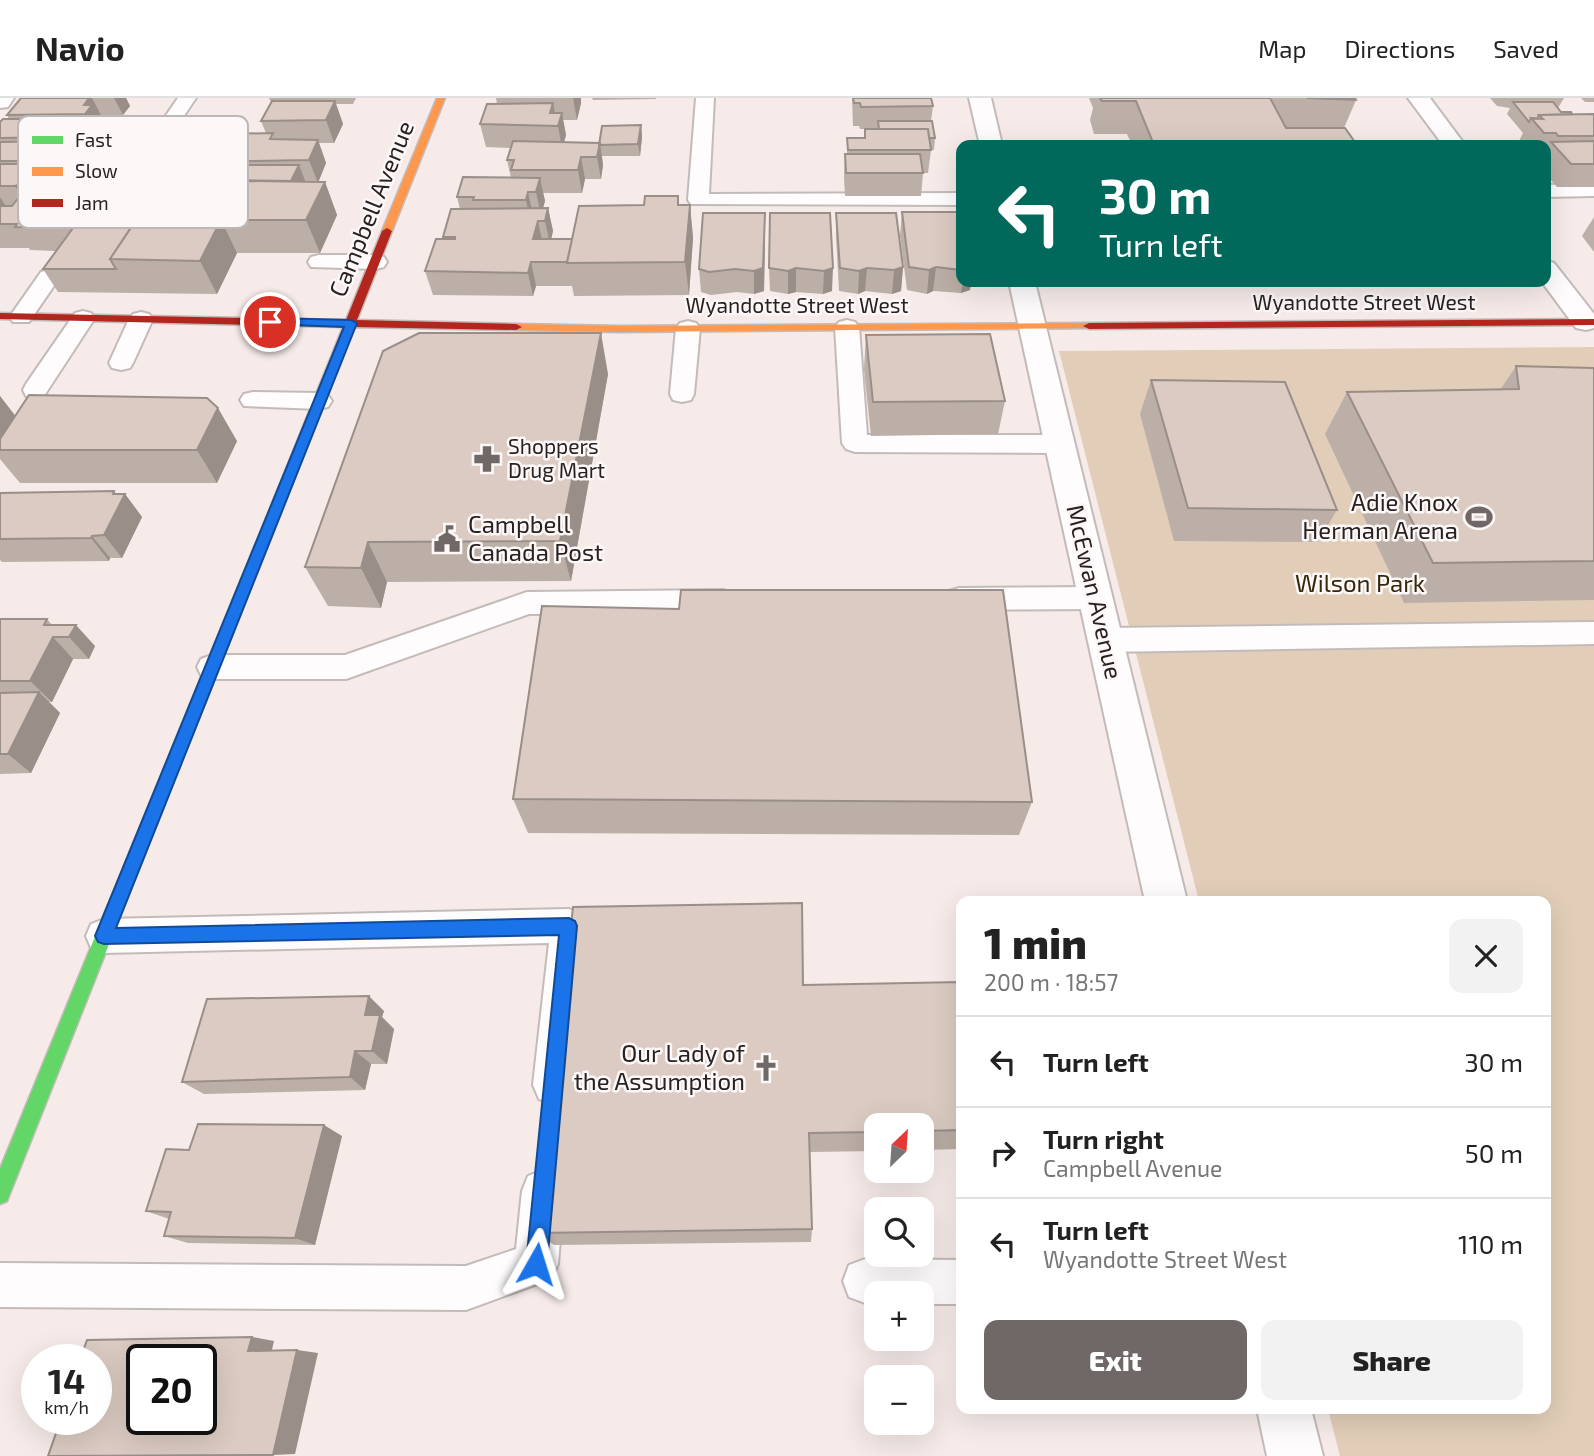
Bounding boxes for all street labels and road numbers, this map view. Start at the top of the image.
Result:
street label: Campbell Avenue [322,116,419,301]
street label: Wyandotte Street West [1253,289,1475,314]
street label: Wyandotte Street West [686,292,908,317]
street label: McEwan Avenue [1061,502,1130,682]

